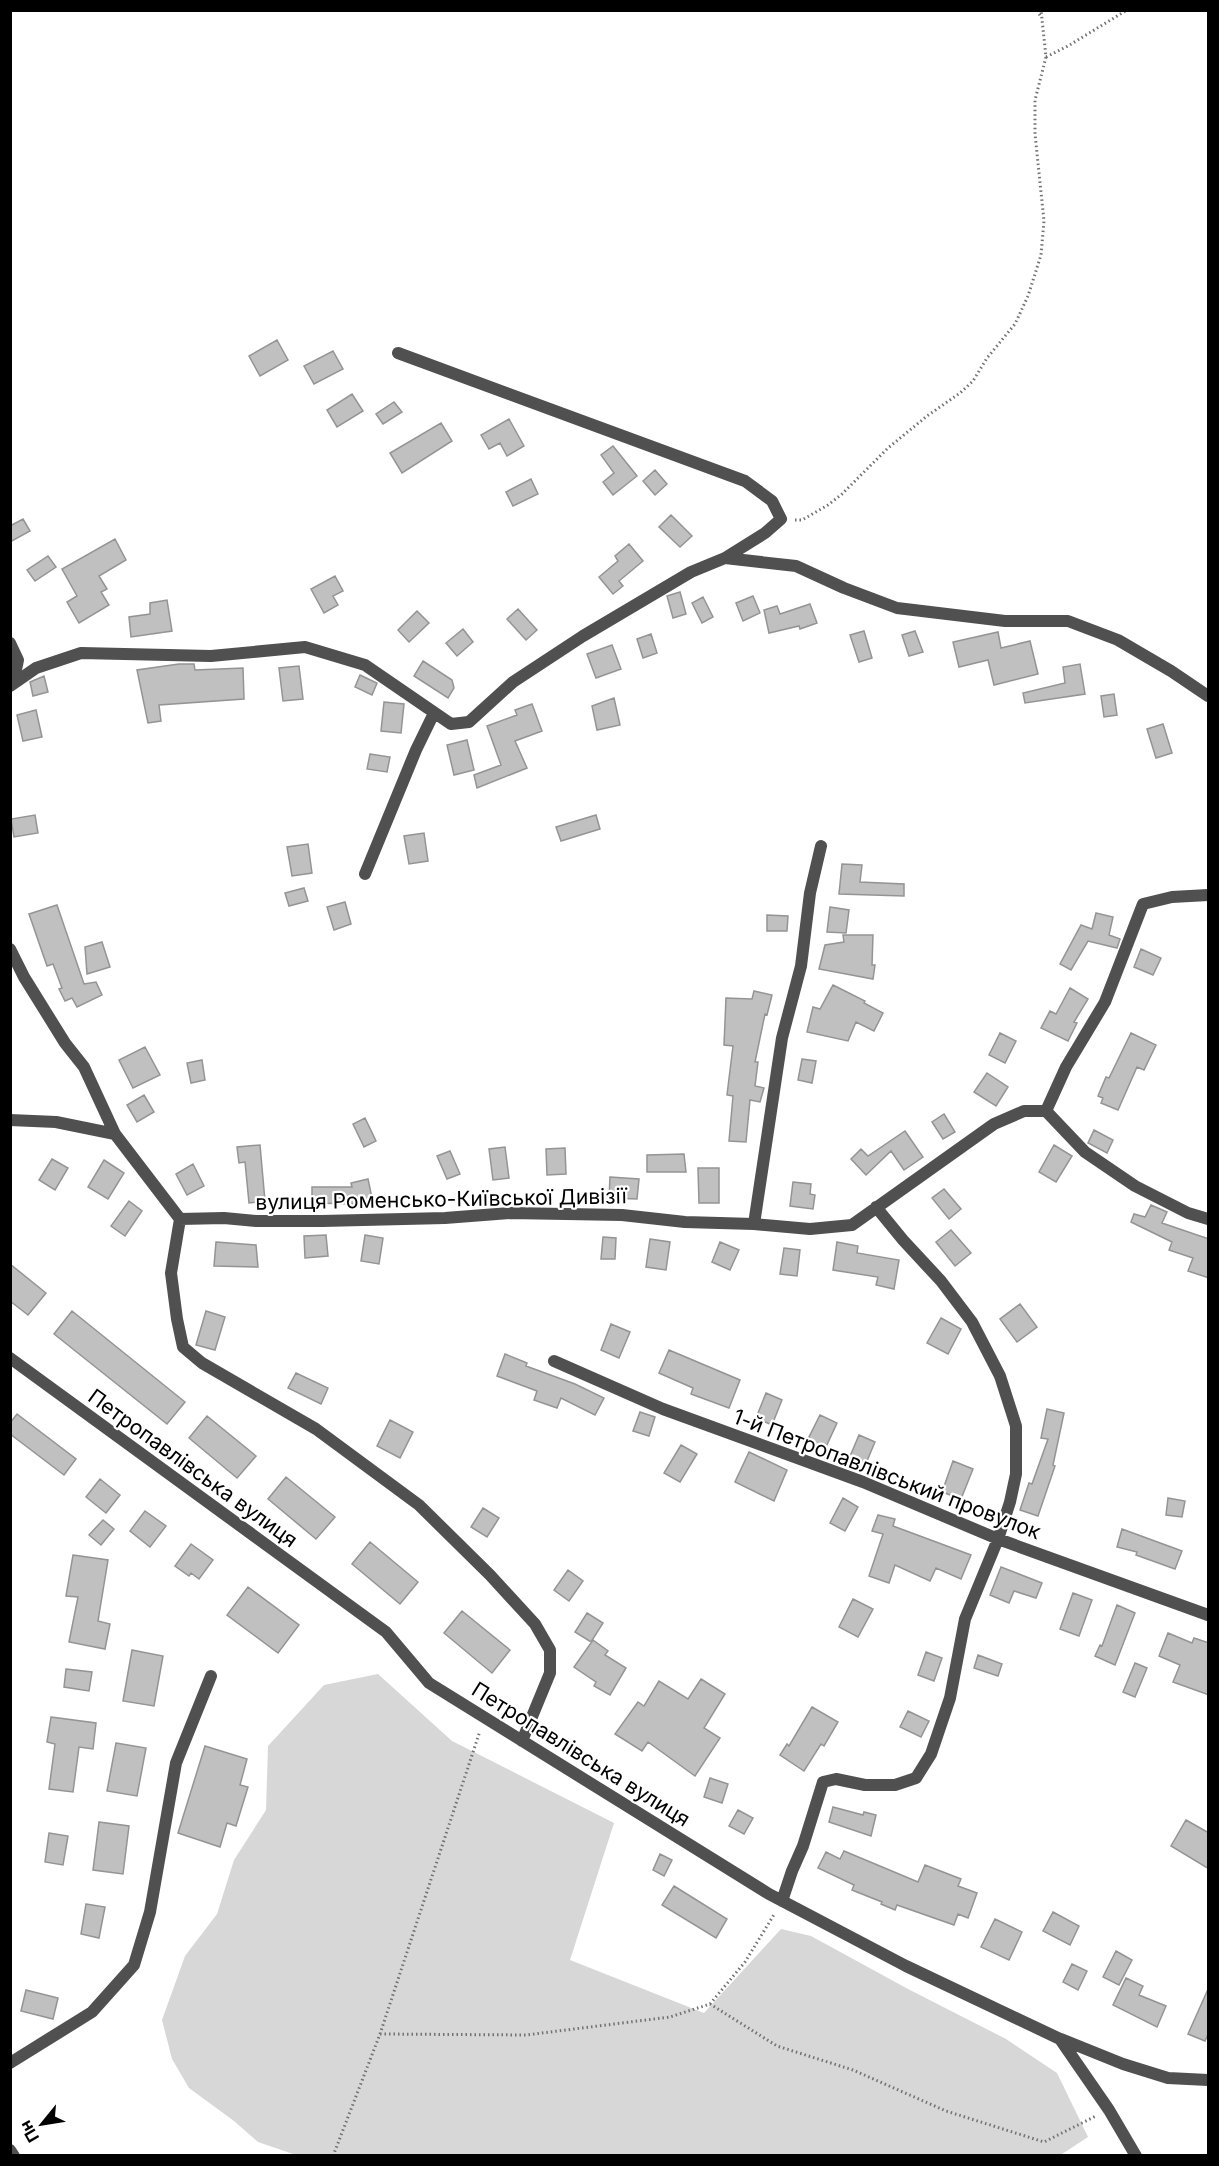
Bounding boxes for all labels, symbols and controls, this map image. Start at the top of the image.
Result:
street label: вулиця Роменсько-Київської Дивізії [255,1183,628,1215]
street label: Петропавлівська вулиця [83,1384,303,1552]
street label: 1-й Петропавлівський провулок [730,1404,1045,1545]
street label: Петропавлівська вулиця [467,1676,695,1832]
north arrow [12,2094,72,2154]
text: Пн [15,2117,43,2146]

